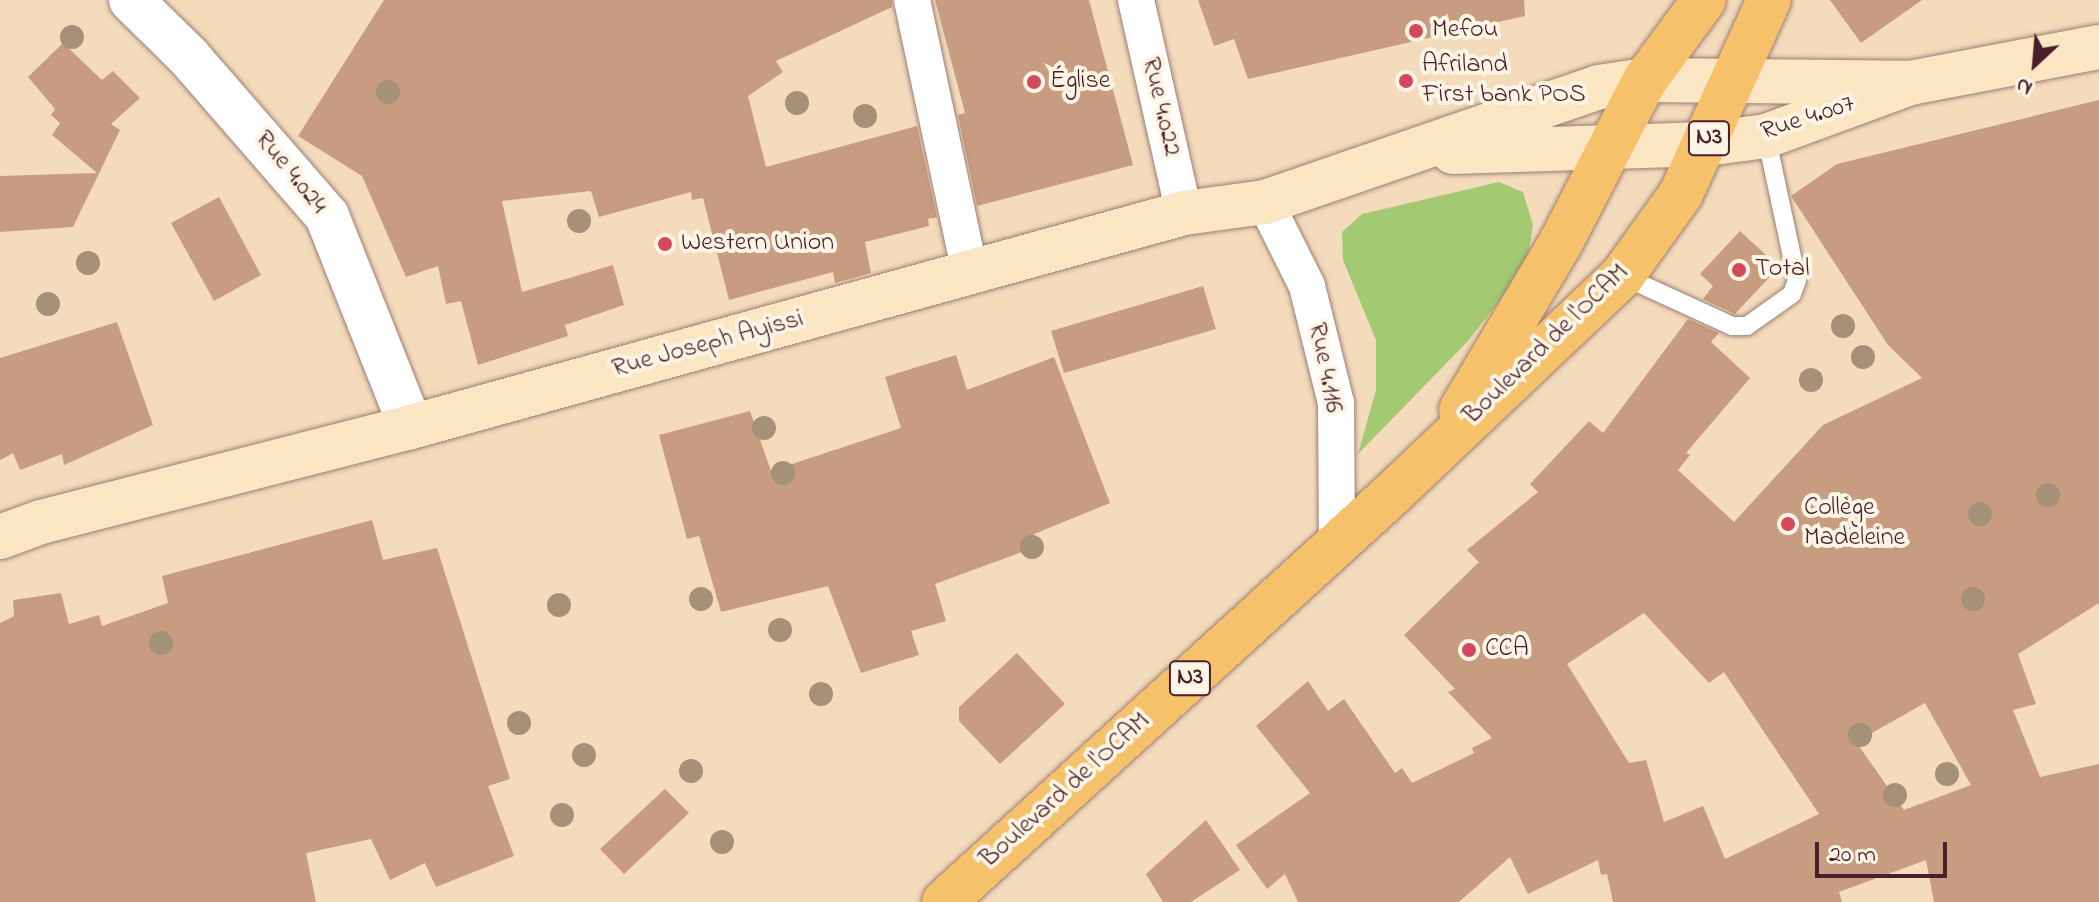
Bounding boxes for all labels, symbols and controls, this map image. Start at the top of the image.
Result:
place label: Mefou [1432,15,1498,47]
marker: Mefou [1407,22,1425,40]
north arrow [1995,24,2075,104]
place label: Afriland First bank POS [1422,50,1586,112]
street label: Rue 4.022 [1134,55,1186,159]
place label: Église [1050,66,1110,98]
text: N [2011,68,2038,103]
marker: Afriland First bank POS [1397,72,1415,90]
marker: Église [1025,73,1043,91]
street label: Rue 4.007 [1757,89,1859,149]
road number: N3 [1687,118,1731,158]
street label: Rue 4.024 [247,125,333,221]
place label: Western Union [681,228,834,260]
marker: Western Union [656,235,674,253]
place label: Total [1755,254,1810,286]
street label: Boulevard de l'OCAM [1458,258,1636,432]
marker: Total [1730,261,1748,279]
street label: Rue Joseph Ayissi [609,304,807,386]
street label: Rue 4.116 [1300,320,1348,416]
place label: Collège Madeleine [1804,493,1905,554]
marker: Collège Madeleine [1779,515,1797,533]
place label: CCA [1485,634,1529,666]
marker: CCA [1460,641,1478,659]
road number: N3 [1168,658,1212,698]
street label: Boulevard de l'OCAM [975,706,1157,876]
scale bar [1819,826,1951,876]
text: 20 m [1829,838,1876,873]

